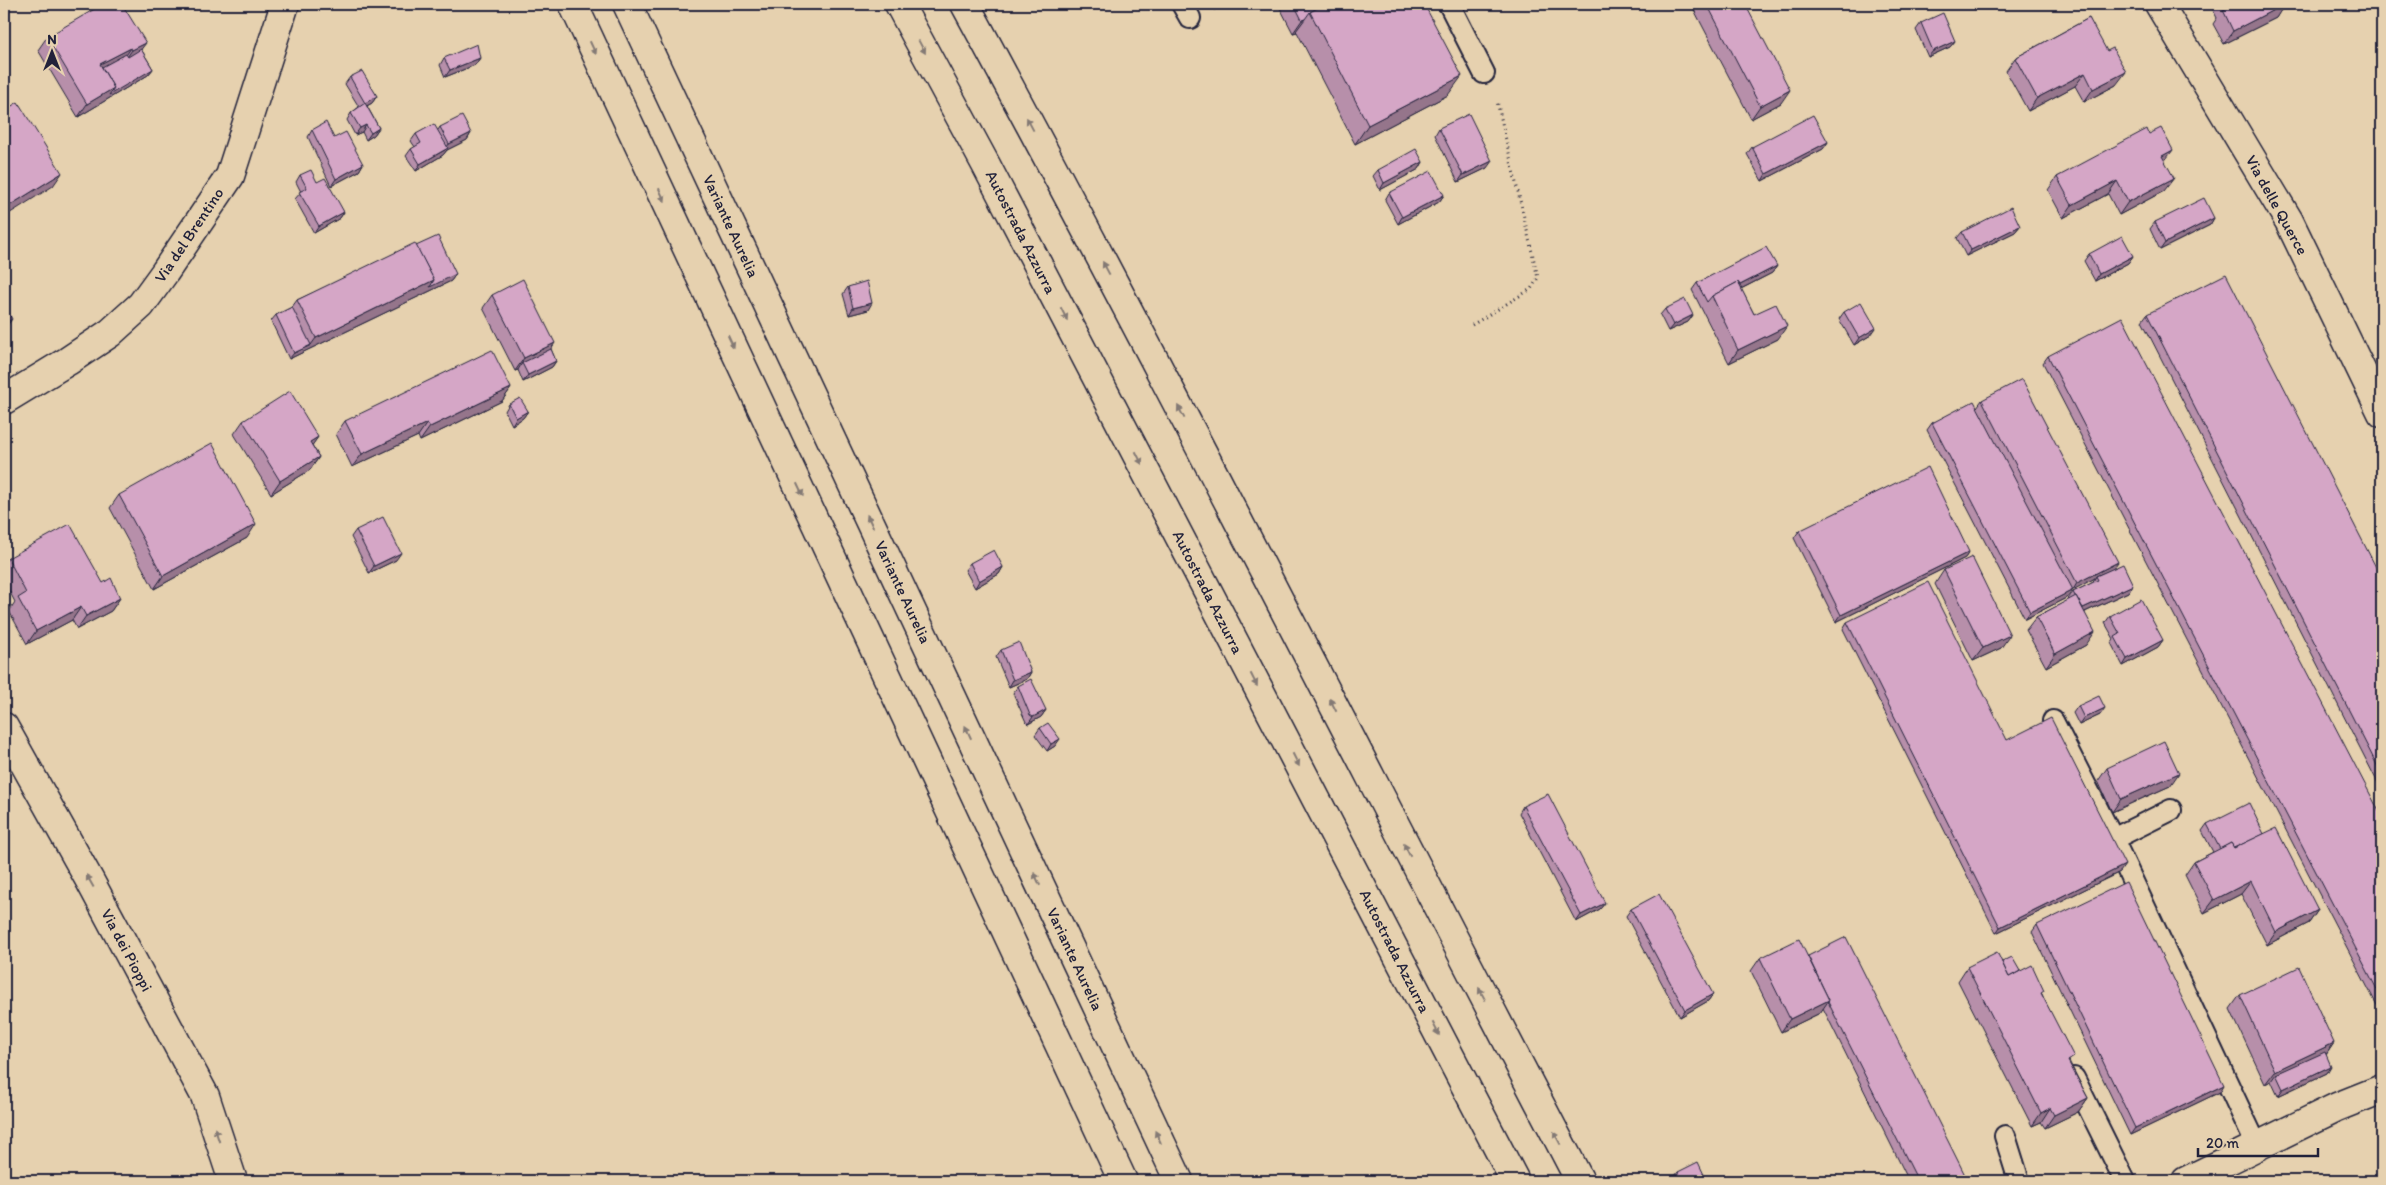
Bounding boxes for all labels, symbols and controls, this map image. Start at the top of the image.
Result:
north arrow [28,28,78,78]
text: N [47,31,57,48]
one-way arrow [918,40,926,54]
one-way arrow [589,41,597,55]
one-way arrow [1026,118,1035,131]
street label: Via delle Querce [2242,152,2312,258]
street label: Autostrada Azzurra [982,167,1061,297]
street label: Variante Aurelia [699,172,763,281]
street label: Via del Brentino [150,184,228,286]
one-way arrow [658,188,666,202]
one-way arrow [1102,261,1110,275]
one-way arrow [1060,307,1068,321]
one-way arrow [727,335,735,349]
one-way arrow [1177,405,1186,419]
one-way arrow [1135,451,1143,465]
one-way arrow [795,482,804,497]
one-way arrow [865,514,874,529]
street label: Autostrada Azzurra [1169,527,1248,657]
street label: Variante Aurelia [871,538,935,647]
one-way arrow [1250,673,1258,687]
one-way arrow [1329,698,1337,712]
one-way arrow [964,725,972,739]
one-way arrow [1292,753,1300,768]
one-way arrow [1403,842,1411,857]
one-way arrow [1033,872,1041,886]
one-way arrow [86,873,94,888]
street label: Autostrada Azzurra [1356,886,1435,1016]
street label: Via dei Pioppi [97,905,157,995]
street label: Variante Aurelia [1043,905,1107,1014]
one-way arrow [1478,987,1486,1001]
one-way arrow [1432,1022,1440,1036]
scale bar [2198,1125,2318,1157]
one-way arrow [213,1127,221,1142]
one-way arrow [1154,1130,1162,1144]
one-way arrow [1553,1131,1561,1145]
text: 20 m [2206,1134,2240,1152]

